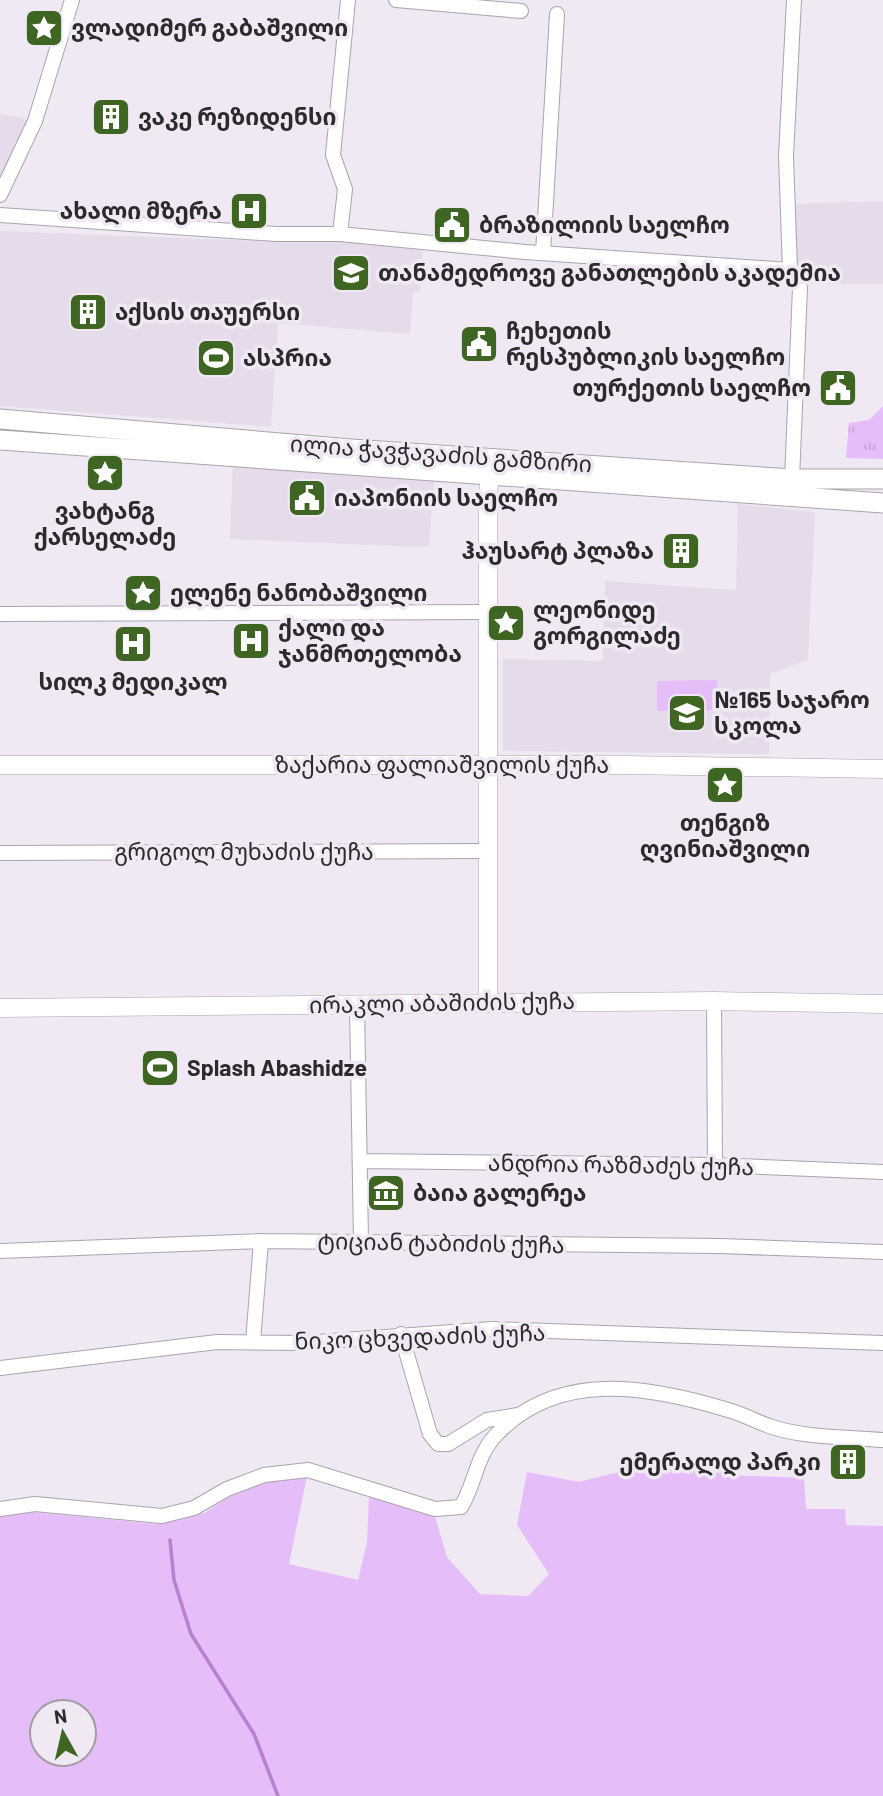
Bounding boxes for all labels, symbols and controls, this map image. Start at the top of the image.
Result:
place icon: ვლადიმერ გაბაშვილი [23,7,65,49]
place label: ვლადიმერ გაბაშვილი [71,13,348,43]
building icon: ვაკე რეზიდენსი [90,96,132,138]
place label: ვაკე რეზიდენსი [138,102,336,132]
hospital icon: ახალი მზერა [228,190,270,232]
place label: ახალი მზერა [60,196,222,225]
public building icon: ბრაზილიის საელჩო [431,204,473,246]
place label: ბრაზილიის საელჩო [479,210,730,239]
school or university icon: თანამედროვე განათლების აკადემია [330,252,372,294]
place label: თანამედროვე განათლების აკადემია [378,258,841,288]
building icon: აქსის თაუერსი [67,291,109,333]
place label: აქსის თაუერსი [115,297,300,326]
place label: ჩეხეთის რესპუბლიკის საელჩო [506,316,785,371]
public building icon: ჩეხეთის რესპუბლიკის საელჩო [458,323,500,365]
sports icon: ასპრია [195,337,237,379]
place label: ასპრია [243,343,332,371]
public building icon: თურქეთის საელჩო [817,367,859,409]
place label: თურქეთის საელჩო [572,373,811,402]
street label: ილია ჭავჭავაძის გამზირი [289,428,593,479]
place icon: ვახტანგ ქარსელაძე [84,452,126,494]
public building icon: იაპონიის საელჩო [286,477,328,519]
place label: იაპონიის საელჩო [334,483,558,512]
place label: ვახტანგ ქარსელაძე [34,496,176,551]
building icon: ჰაუსარტ პლაზა [660,530,702,572]
place label: ჰაუსარტ პლაზა [461,536,654,565]
place icon: ელენე ნანობაშვილი [122,572,164,614]
place label: ელენე ნანობაშვილი [170,578,428,607]
place label: ლეონიდე გორგილაძე [533,595,681,650]
place icon: ლეონიდე გორგილაძე [485,602,527,644]
place label: ქალი და ჯანმრთელობა [278,613,462,668]
hospital icon: ქალი და ჯანმრთელობა [230,620,272,662]
hospital icon: სილკ მედიკალ [112,623,154,665]
place label: სილკ მედიკალ [38,667,228,697]
place label: №165 საჯარო სკოლა [714,685,870,740]
school or university icon: №165 საჯარო სკოლა [666,692,708,734]
street label: ზაქარია ფალიაშვილის ქუჩა [275,750,609,779]
place icon: თენგიზ ღვინიაშვილი [704,764,746,806]
place label: თენგიზ ღვინიაშვილი [640,808,810,863]
street label: გრიგოლ მუხაძის ქუჩა [114,837,374,866]
street label: ირაკლი აბაშიძის ქუჩა [309,986,575,1019]
sports icon: Splash Abashidze [139,1047,181,1089]
place label: Splash Abashidze [187,1053,367,1081]
street label: ანდრია რაზმაძეს ქუჩა [488,1148,754,1181]
museum icon: ბაია გალერეა [365,1172,407,1214]
place label: ბაია გალერეა [413,1178,587,1207]
street label: ტიციან ტაბიძის ქუჩა [317,1226,565,1259]
street label: ნიკო ცხვედაძის ქუჩა [294,1318,546,1355]
building icon: ემერალდ პარკი [827,1441,869,1483]
place label: ემერალდ პარკი [619,1447,821,1477]
north arrow [28,1698,98,1768]
text: N [53,1703,68,1728]

